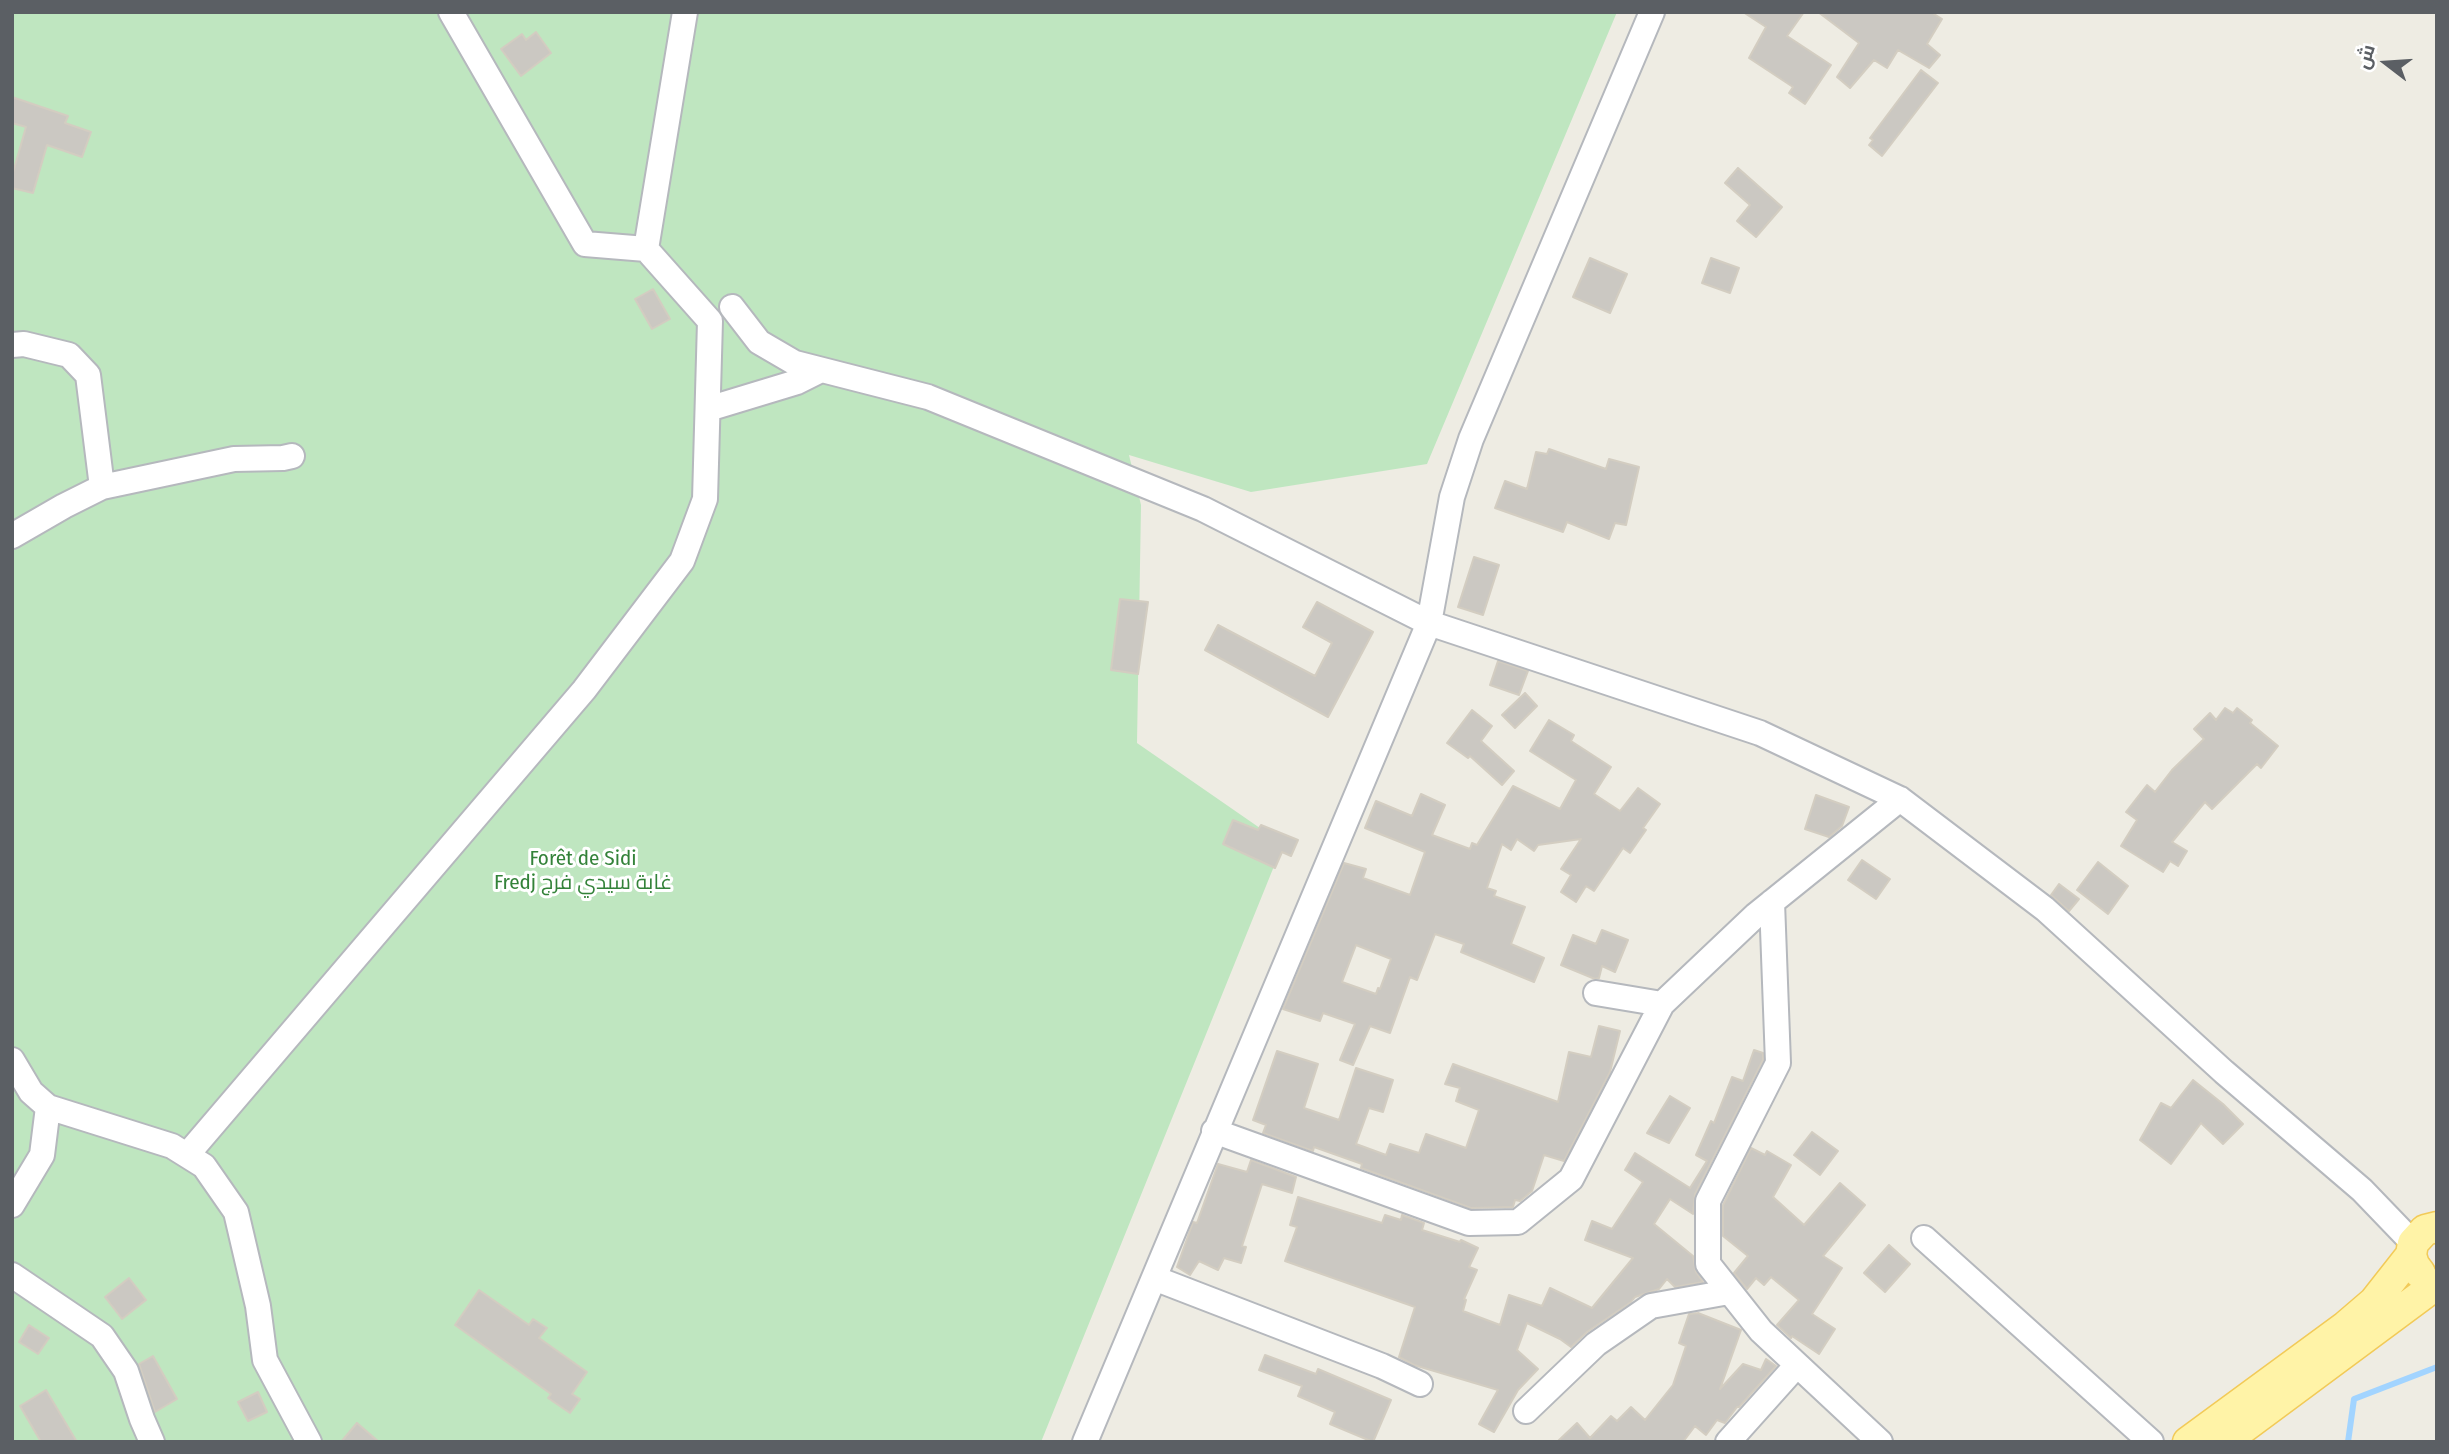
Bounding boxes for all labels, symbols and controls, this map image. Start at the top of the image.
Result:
north arrow [2351,28,2421,98]
text: ش [2351,42,2380,72]
park label: Forêt de Sidi Fredj غابة سيدي فرج [494,846,672,896]

